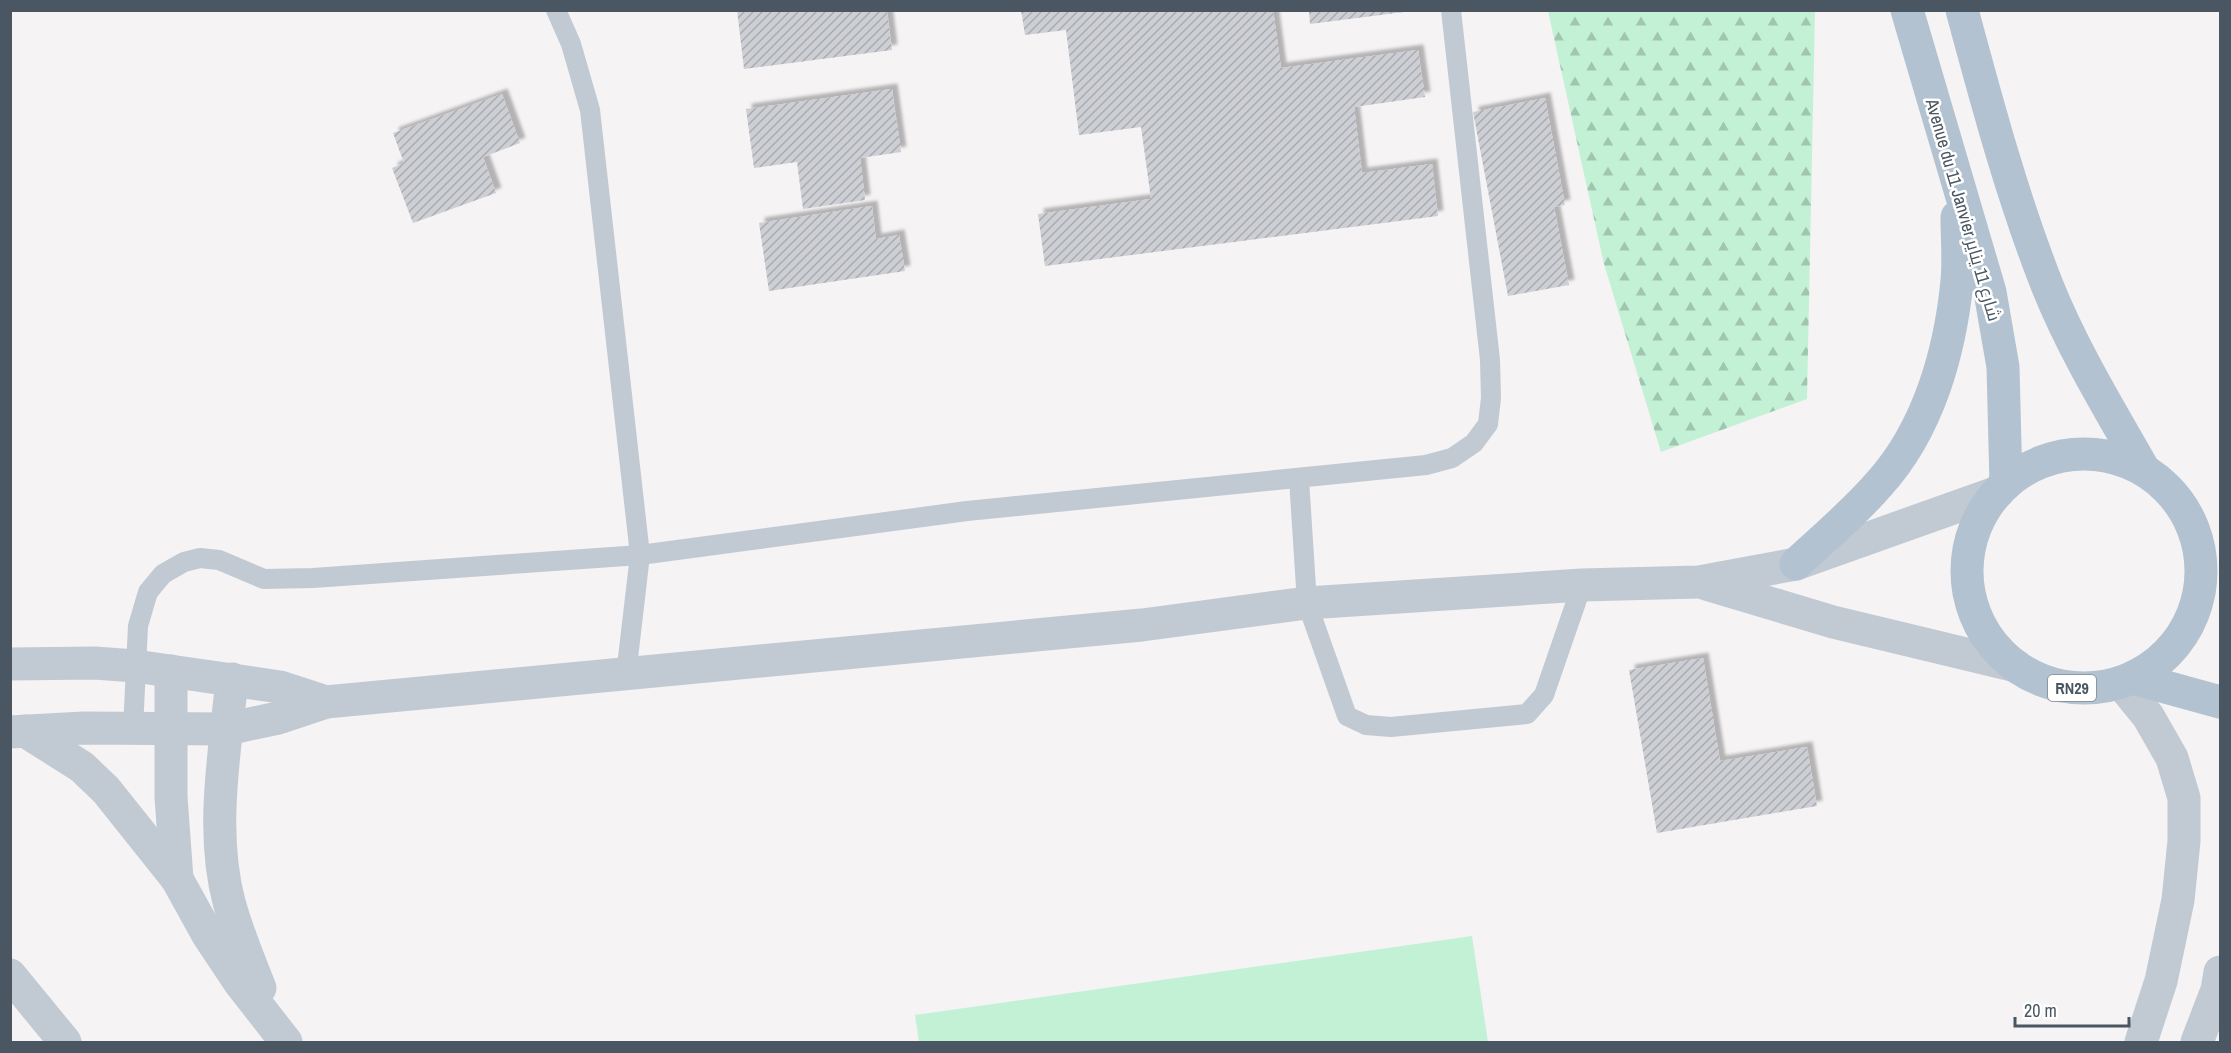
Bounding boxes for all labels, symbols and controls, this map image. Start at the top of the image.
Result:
street label: Avenue du 11 Janvier شارع 11 يناير [1919,95,2007,324]
road number: RN29 [2048,675,2096,701]
scale bar [2015,990,2129,1028]
text: 20 m [2024,998,2057,1023]

